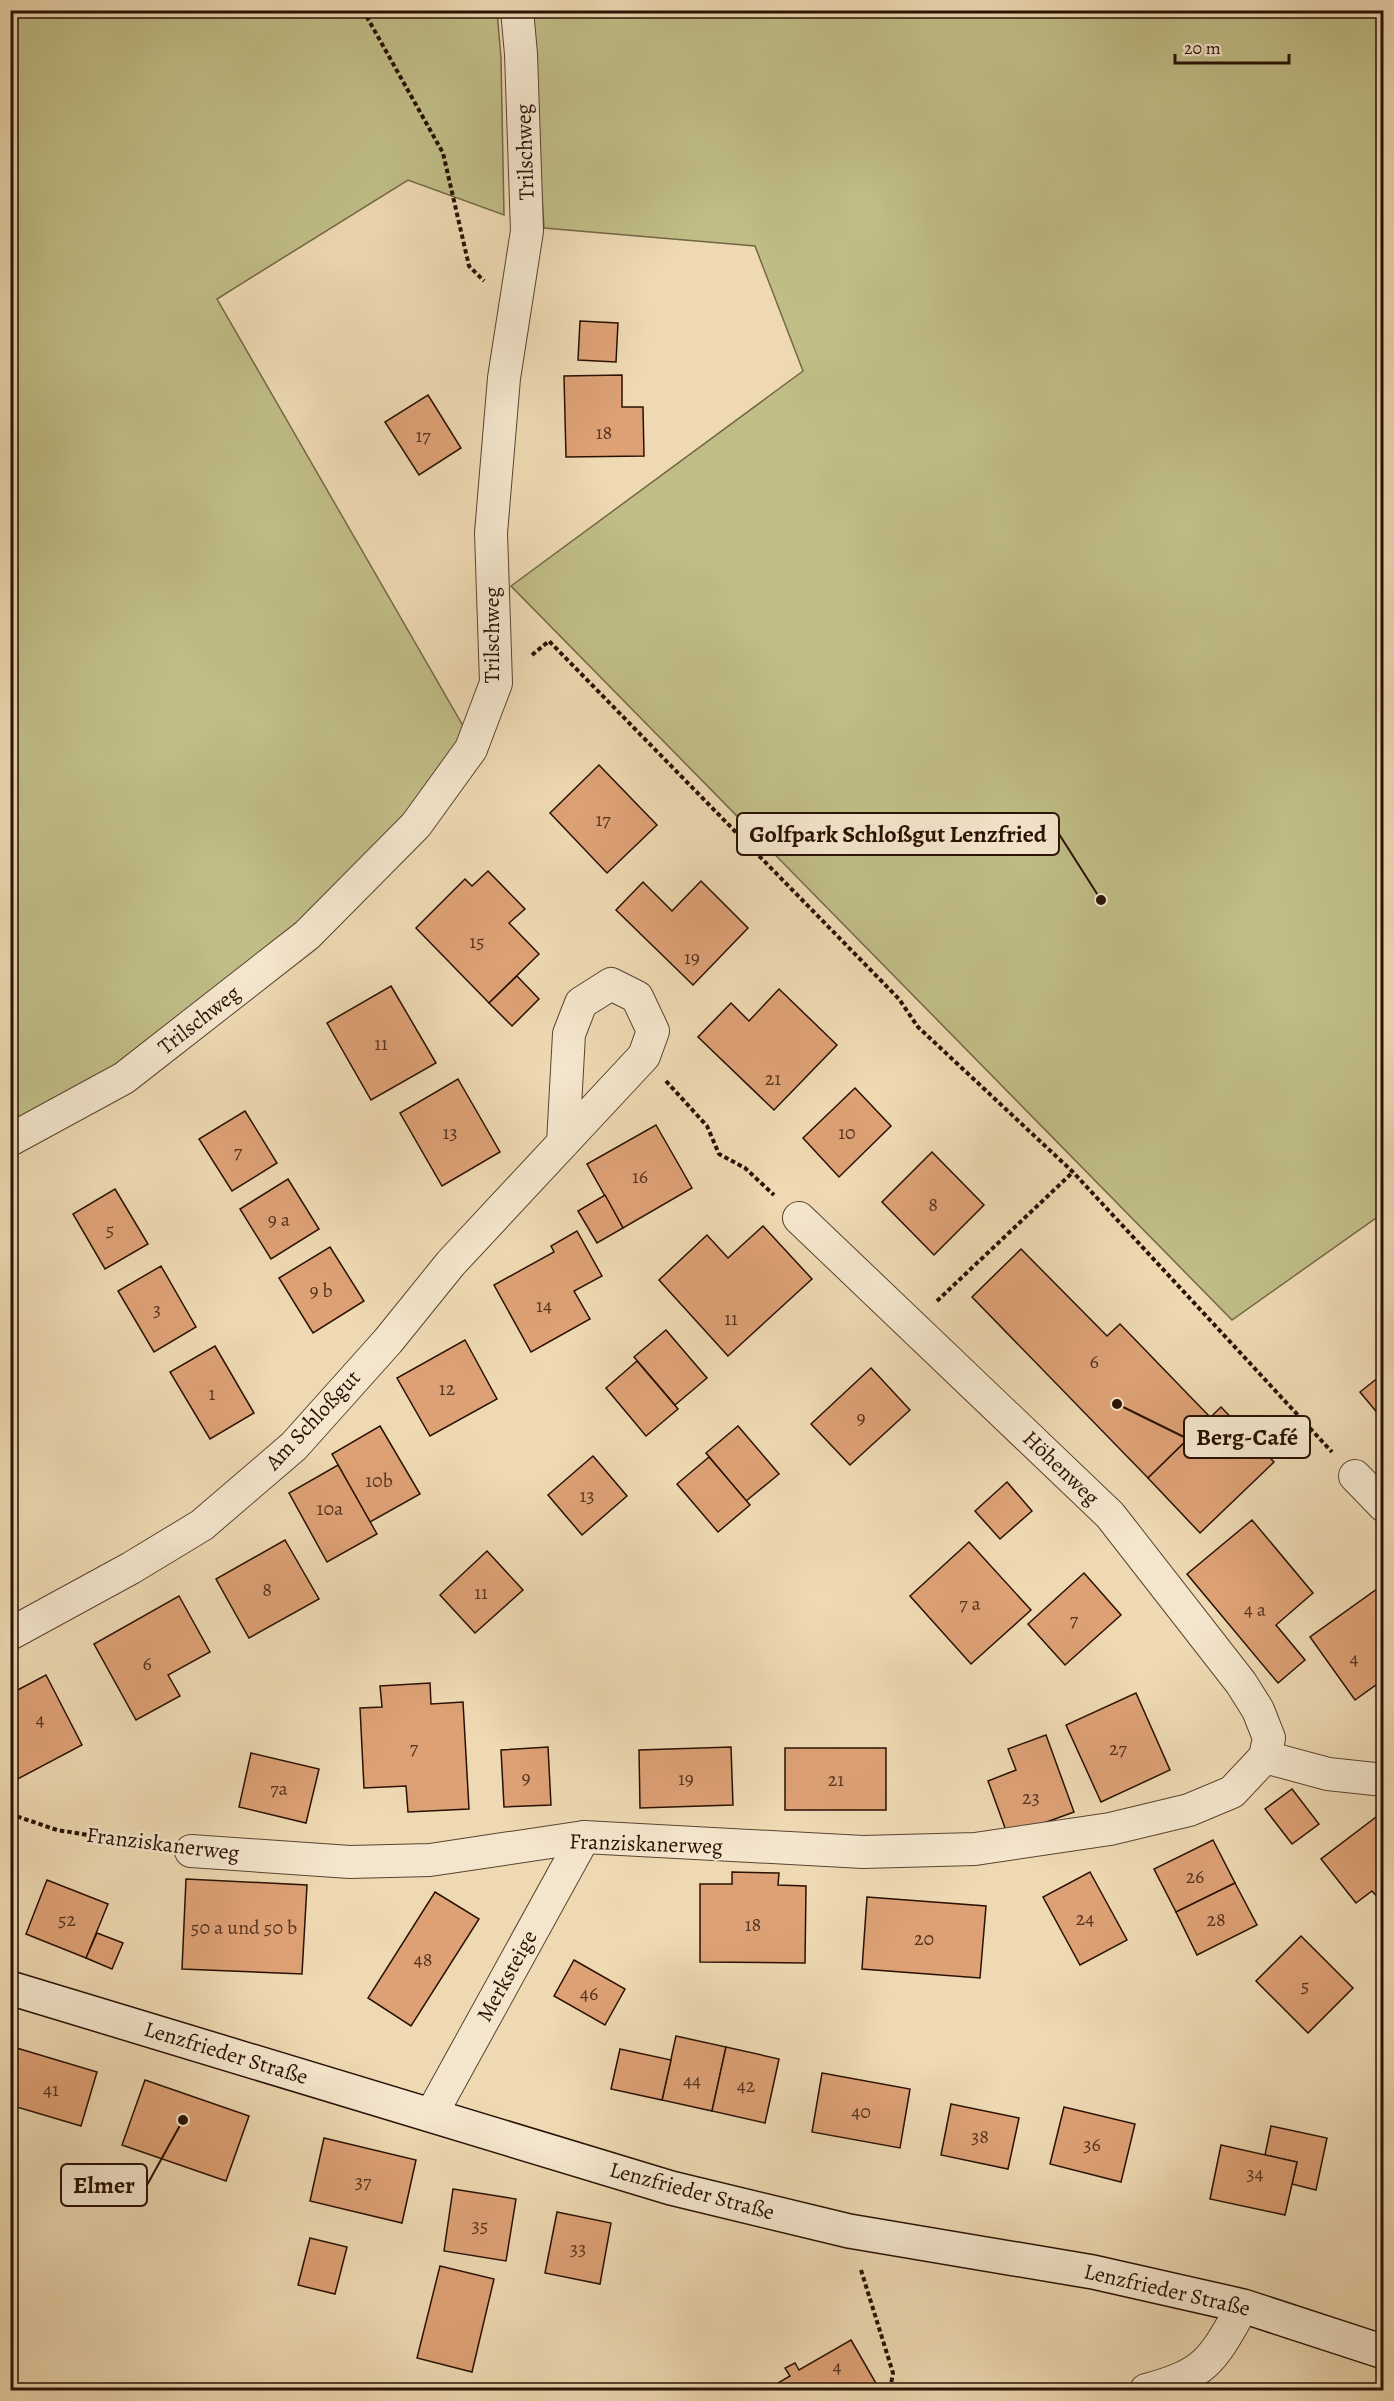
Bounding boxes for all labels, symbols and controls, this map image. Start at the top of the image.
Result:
scale bar [1175,27,1289,65]
text: 20 m [1184,36,1221,60]
street label: Trilschweg [508,103,542,201]
house number: 18 [596,419,612,446]
house number: 17 [415,422,431,449]
street label: Trilschweg [477,587,507,683]
house number: 17 [595,806,611,833]
callout: Golfpark Schloßgut Lenzfried [737,813,1059,855]
text: Golfpark Schloßgut Lenzfried [749,818,1047,850]
house number: 15 [469,928,485,955]
house number: 19 [684,944,700,971]
street label: Trilschweg [152,978,246,1062]
house number: 11 [374,1030,388,1057]
house number: 21 [765,1065,781,1092]
house number: 13 [442,1119,458,1146]
house number: 10 [838,1119,856,1146]
house number: 7 [234,1138,243,1165]
house number: 16 [632,1163,648,1190]
house number: 8 [928,1191,938,1218]
house number: 9 a [268,1206,291,1233]
house number: 5 [106,1216,114,1243]
house number: 9 b [309,1277,333,1304]
house number: 14 [536,1292,552,1319]
house number: 3 [153,1296,161,1323]
house number: 11 [724,1305,738,1332]
house number: 6 [1089,1348,1099,1375]
street label: Am Schloßgut [258,1363,367,1477]
house number: 12 [439,1375,456,1402]
house number: 1 [209,1380,216,1407]
house number: 9 [856,1404,866,1431]
callout: Berg-Café [1184,1416,1310,1458]
text: Berg-Café [1196,1421,1298,1453]
street label: Höhenweg [1016,1424,1106,1512]
house number: 10b [365,1467,393,1494]
house number: 13 [579,1482,595,1509]
house number: 10a [317,1495,344,1522]
house number: 8 [262,1576,272,1603]
house number: 11 [474,1579,488,1606]
house number: 7 a [959,1590,982,1617]
house number: 4 a [1244,1596,1267,1623]
house number: 7 [1070,1606,1079,1633]
house number: 4 [1349,1645,1359,1672]
house number: 6 [142,1650,152,1677]
house number: 4 [35,1706,45,1733]
house number: 7 [410,1734,419,1761]
house number: 27 [1109,1735,1128,1762]
house number: 9 [521,1764,531,1791]
house number: 19 [678,1765,694,1792]
house number: 21 [828,1766,844,1793]
house number: 7a [270,1775,289,1802]
house number: 23 [1022,1784,1040,1811]
street label: Franziskanerweg [85,1820,241,1868]
street label: Franziskanerweg [569,1826,723,1862]
house number: 26 [1186,1863,1204,1890]
house number: 24 [1076,1905,1094,1932]
house number: 52 [58,1906,77,1933]
house number: 28 [1206,1906,1226,1933]
house number: 18 [745,1911,761,1938]
house number: 50 a und 50 b [191,1914,297,1941]
street label: Merksteige [470,1925,544,2027]
house number: 20 [914,1925,934,1952]
house number: 48 [414,1946,432,1973]
house number: 5 [1301,1972,1309,1999]
house number: 46 [580,1980,598,2007]
street label: Lenzfrieder Straße [141,2014,311,2092]
house number: 44 [683,2067,701,2094]
house number: 42 [737,2072,756,2099]
house number: 41 [43,2076,59,2103]
house number: 40 [851,2098,871,2125]
house number: 38 [971,2123,989,2150]
house number: 36 [1083,2131,1101,2158]
street label: Lenzfrieder Straße [606,2155,778,2227]
house number: 34 [1246,2160,1264,2187]
callout: Elmer [61,2164,147,2206]
house number: 37 [355,2168,372,2195]
text: Elmer [73,2169,135,2201]
house number: 35 [472,2212,488,2239]
house number: 33 [570,2235,586,2262]
street label: Lenzfrieder Straße [1081,2256,1253,2324]
house number: 4 [832,2353,842,2380]

